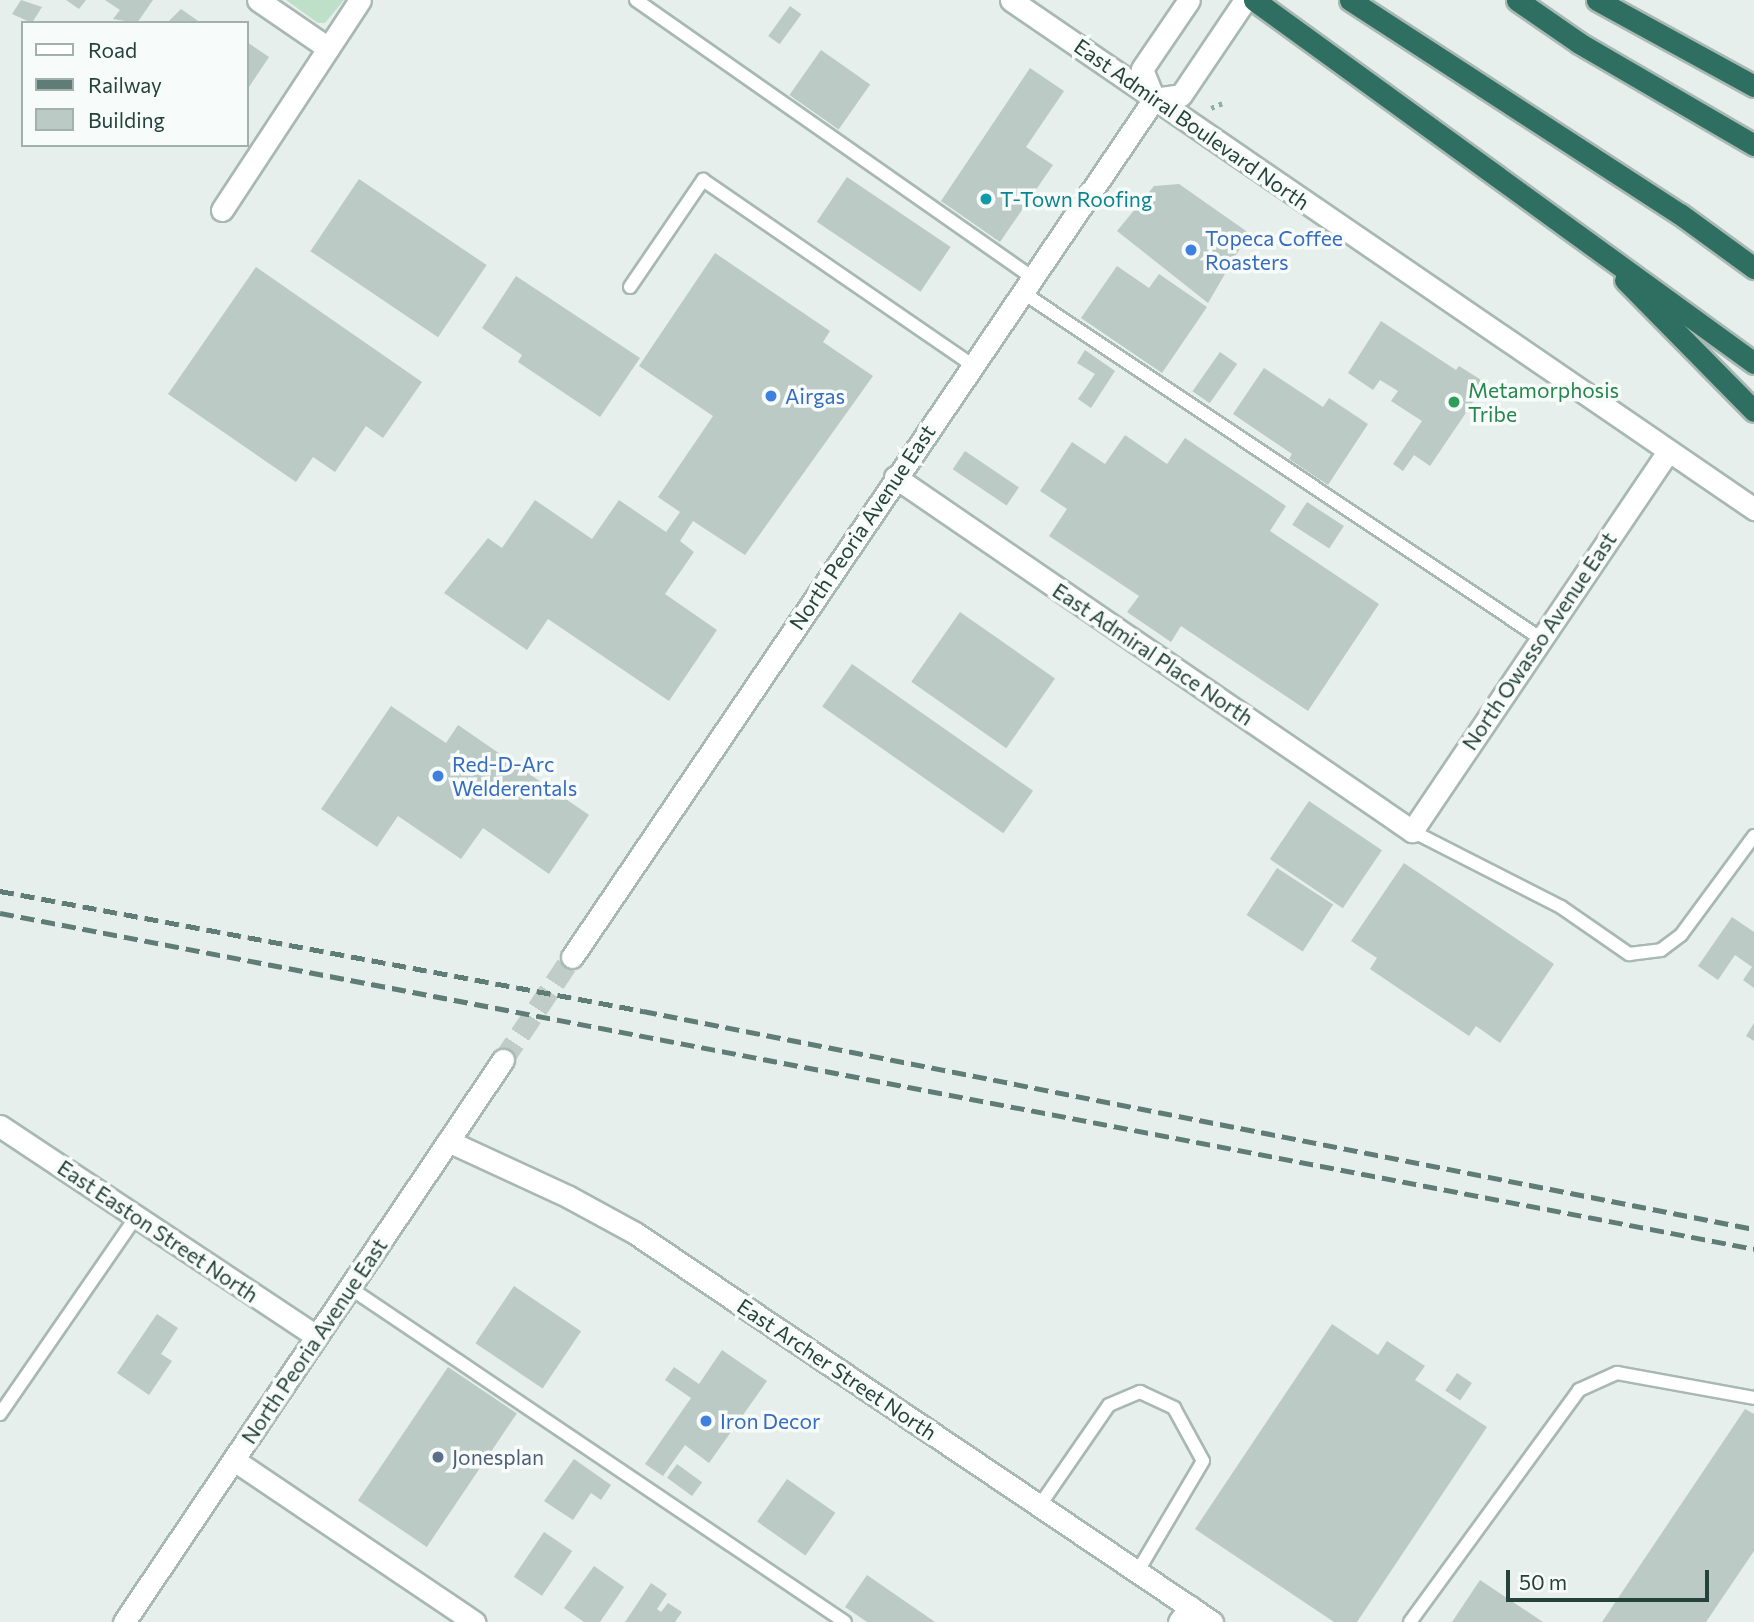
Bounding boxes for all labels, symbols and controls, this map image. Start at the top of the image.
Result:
legend [21,21,248,147]
street label: East Admiral Boulevard North [1070,33,1314,215]
text: Road [88,37,137,62]
text: Railway [88,72,162,97]
text: Building [88,107,165,132]
place label: T-Town Roofing [1000,186,1152,212]
marker: T-Town Roofing [978,191,994,207]
place label: Topeca Coffee Roasters [1205,225,1343,275]
marker: Topeca Coffee Roasters [1183,242,1199,258]
place label: Metamorphosis Tribe [1468,377,1619,427]
place label: Airgas [785,383,845,409]
marker: Airgas [763,388,779,404]
marker: Metamorphosis Tribe [1446,394,1462,410]
street label: North Peoria Avenue East [784,420,940,634]
street label: North Owasso Avenue East [1457,527,1621,755]
street label: East Admiral Place North [1048,577,1258,731]
place label: Red-D-Arc Welderentals [452,751,577,801]
marker: Red-D-Arc Welderentals [430,768,446,784]
street label: East Easton Street North [53,1154,263,1308]
street label: North Peoria Avenue East [236,1234,392,1448]
street label: East Archer Street North [733,1293,941,1445]
place label: Iron Decor [720,1408,820,1434]
marker: Iron Decor [698,1413,714,1429]
place label: Jonesplan [452,1444,544,1470]
marker: Jonesplan [430,1449,446,1465]
scale bar [1509,1556,1712,1600]
text: 50 m [1519,1569,1567,1594]

